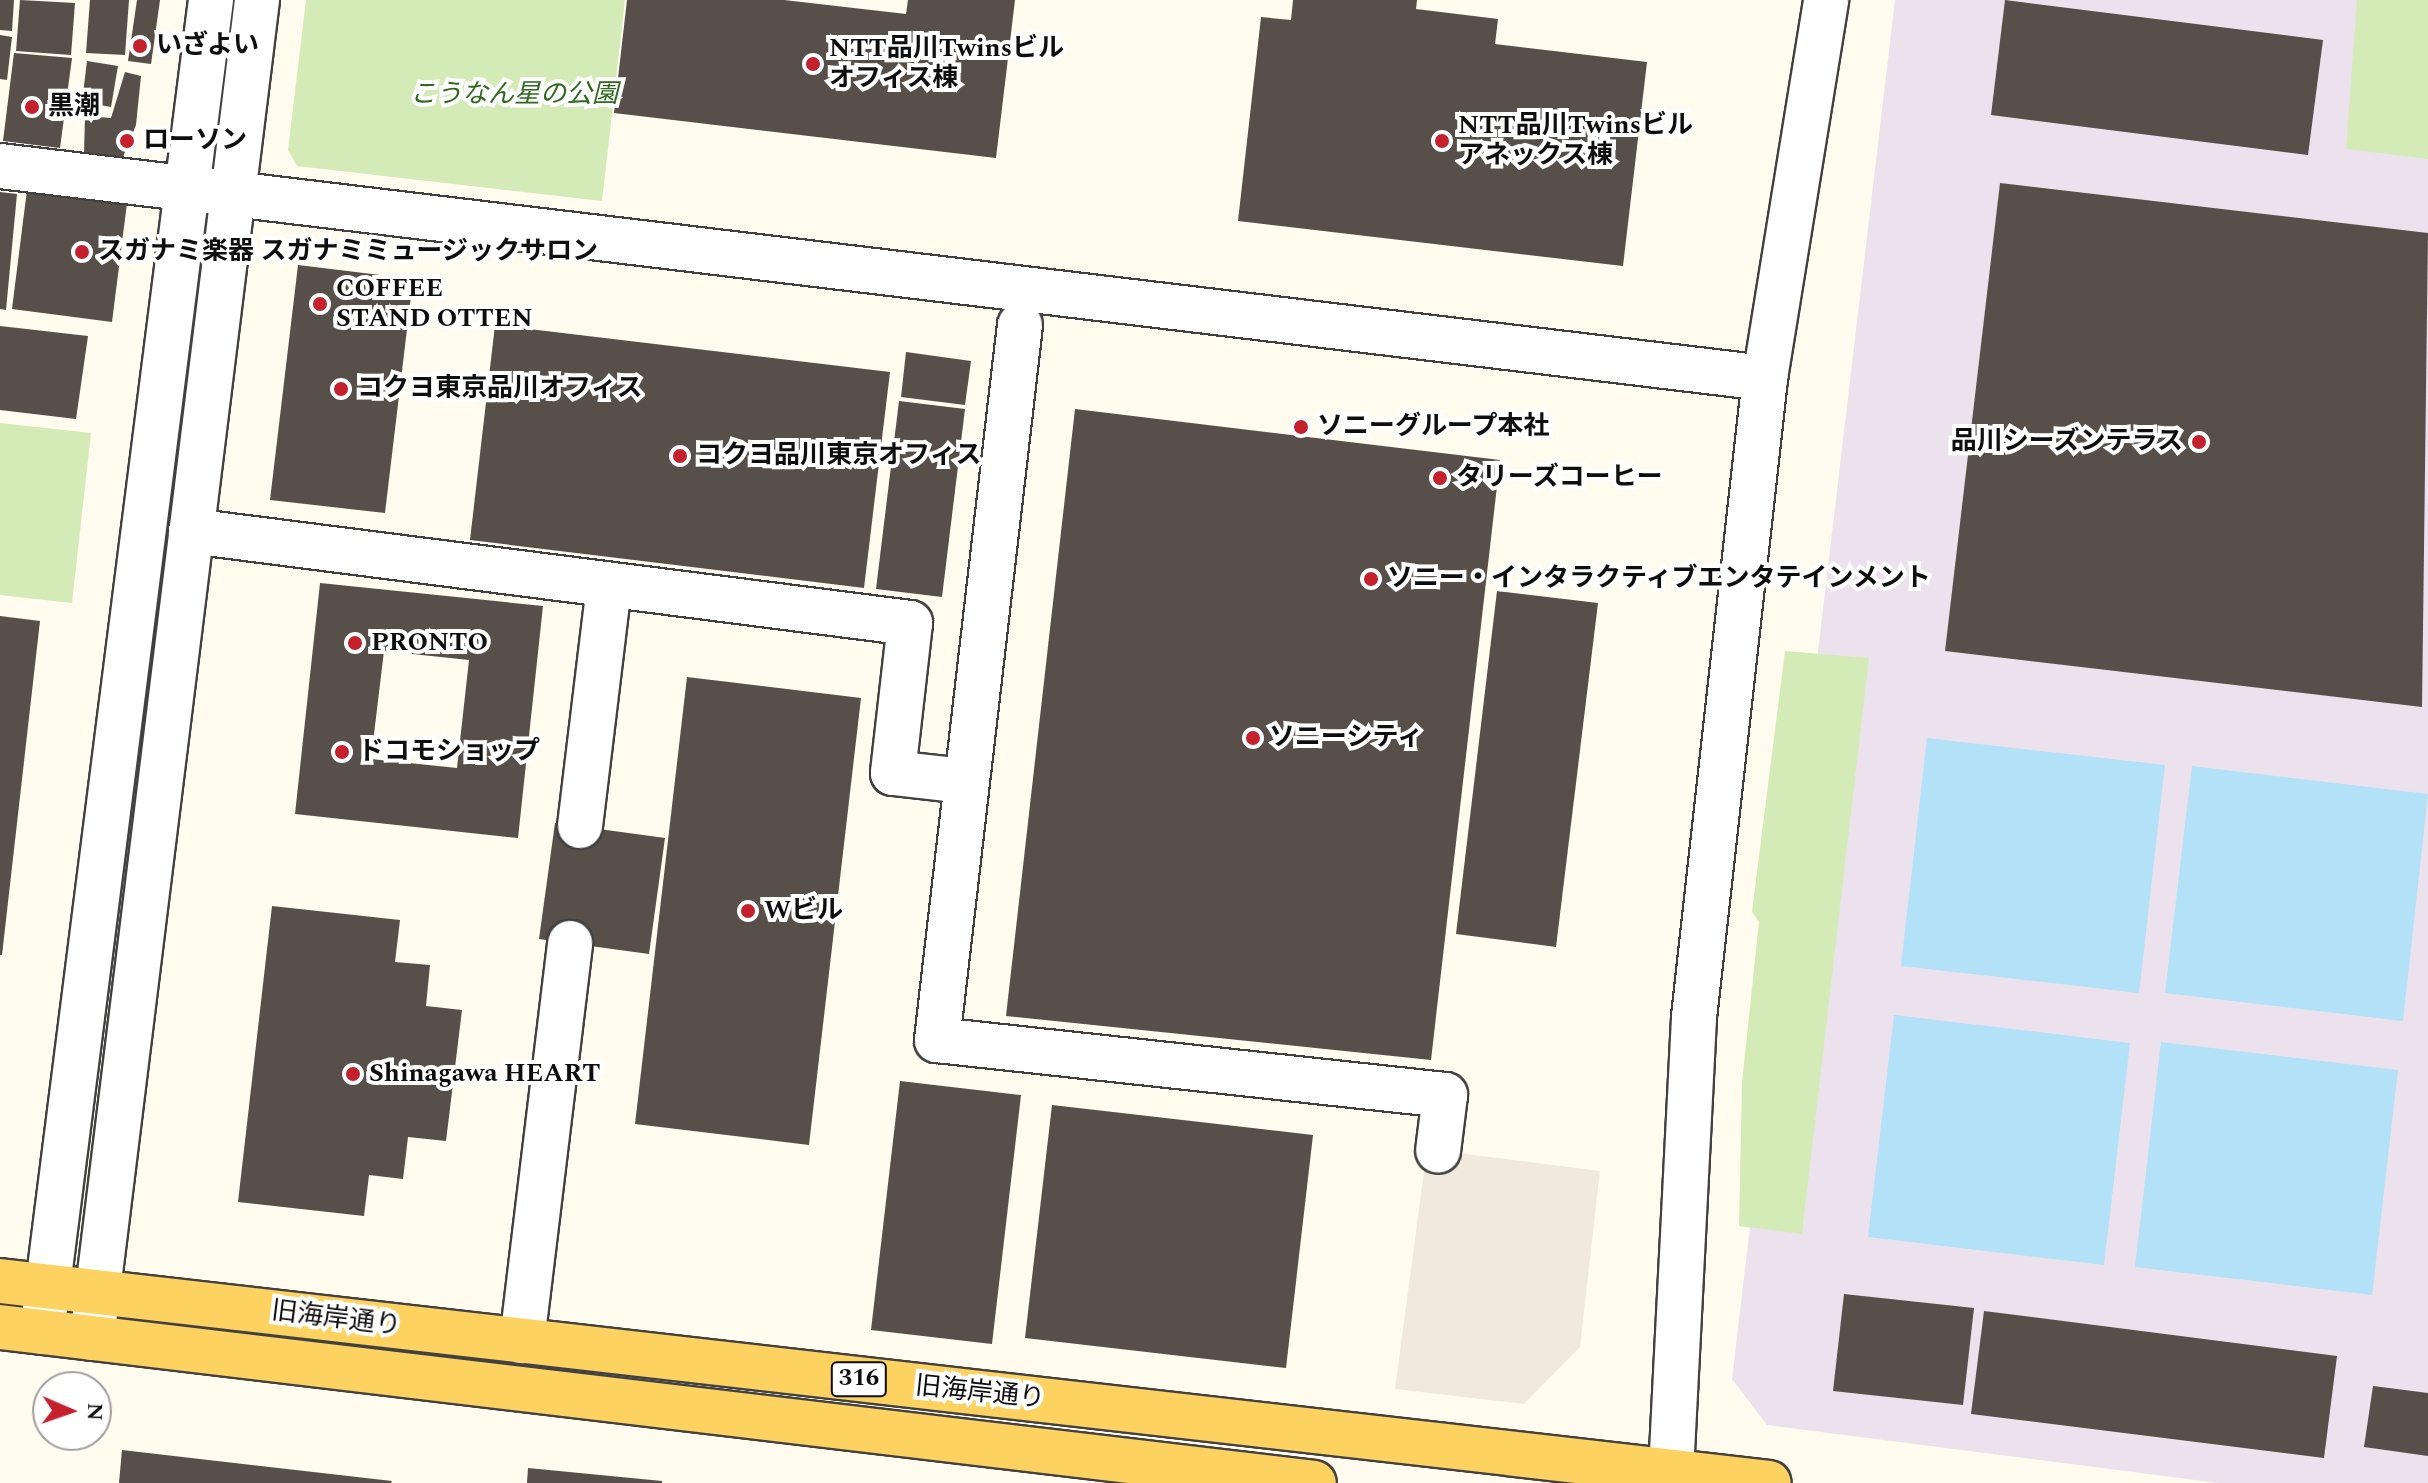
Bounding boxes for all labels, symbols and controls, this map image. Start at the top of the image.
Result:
place label: いざよい [156,30,260,62]
place label: NTT品川Twinsビル オフィス棟 [829,33,1064,94]
marker: いざよい [131,37,149,55]
marker: NTT品川Twinsビル オフィス棟 [804,55,822,73]
park label: こうなん星の公園 [410,79,618,111]
place label: 黒潮 [48,91,100,123]
marker: 黒潮 [23,98,41,116]
place label: NTT品川Twinsビル アネックス棟 [1458,110,1693,172]
place label: ローソン [143,125,247,157]
marker: ローソン [118,132,136,150]
marker: NTT品川Twinsビル アネックス棟 [1433,132,1451,150]
place label: スガナミ楽器 スガナミミュージックサロン [98,236,598,268]
marker: スガナミ楽器 スガナミミュージックサロン [73,243,91,261]
place label: COFFEE STAND OTTEN [336,273,533,334]
marker: COFFEE STAND OTTEN [311,295,329,313]
place label: コクヨ東京品川オフィス [357,373,643,405]
marker: コクヨ東京品川オフィス [332,380,350,398]
place label: ソニーグループ本社 [1317,411,1551,443]
marker: ソニーグループ本社 [1292,418,1310,436]
place label: 品川シーズンテラス [1949,426,2183,458]
marker: 品川シーズンテラス [2190,433,2208,451]
place label: コクヨ品川東京オフィス [696,440,982,472]
marker: コクヨ品川東京オフィス [671,447,689,465]
place label: タリーズコーヒー [1456,462,1664,494]
marker: タリーズコーヒー [1431,469,1449,487]
place label: ソニー・インタラクティブエンタテインメント [1387,563,1933,595]
marker: ソニー・インタラクティブエンタテインメント [1362,570,1380,588]
place label: PRONTO [371,627,488,659]
marker: PRONTO [346,634,364,652]
place label: ソニーシティ [1269,722,1425,754]
marker: ソニーシティ [1244,729,1262,747]
place label: ドコモショップ [358,736,540,768]
marker: ドコモショップ [333,743,351,761]
place label: Wビル [764,895,843,927]
marker: Wビル [739,902,757,920]
place label: Shinagawa HEART [369,1058,601,1090]
marker: Shinagawa HEART [344,1065,362,1083]
street label: 旧海岸通り [270,1296,402,1342]
road number: 316 [829,1359,889,1399]
north arrow [32,1371,112,1451]
street label: 旧海岸通り [914,1371,1046,1415]
text: N [78,1402,111,1421]

